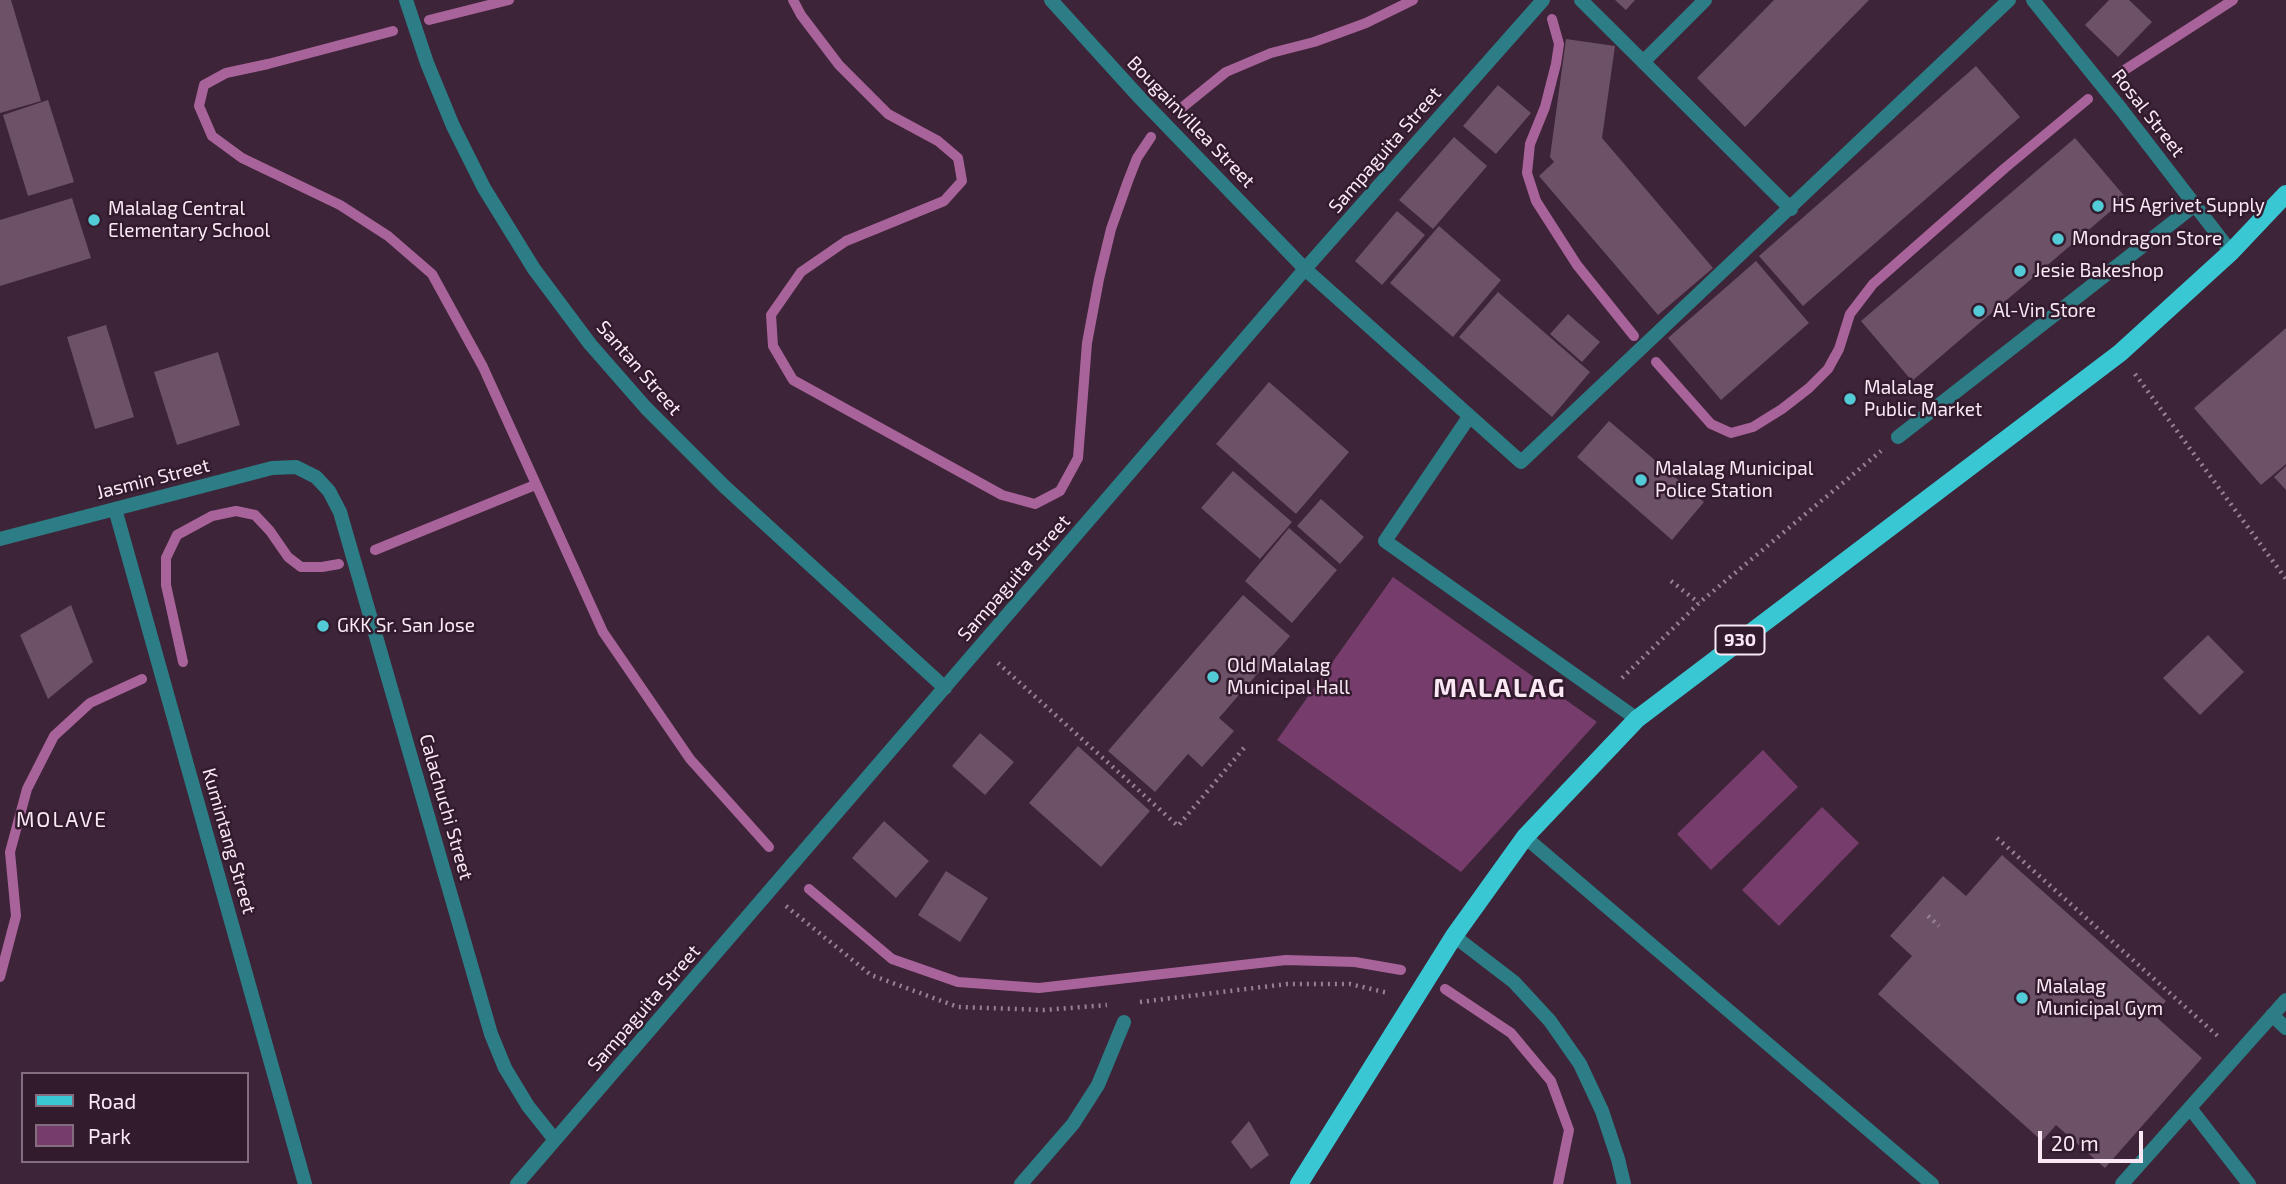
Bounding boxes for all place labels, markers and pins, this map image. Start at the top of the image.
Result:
place label: HS Agrivet Supply [2112,195,2265,217]
place label: Malalag Central Elementary School [108,198,270,242]
marker: HS Agrivet Supply [2090,198,2106,214]
marker: Malalag Central Elementary School [86,212,102,228]
place label: Mondragon Store [2072,228,2222,250]
marker: Mondragon Store [2050,231,2066,247]
place label: Jesie Bakeshop [2034,260,2164,282]
marker: Jesie Bakeshop [2012,263,2028,279]
place label: Al-Vin Store [1993,300,2096,322]
marker: Al-Vin Store [1971,303,1987,319]
place label: Malalag Public Market [1864,377,1982,421]
marker: Malalag Public Market [1842,391,1858,407]
place label: Malalag Municipal Police Station [1655,458,1813,502]
marker: Malalag Municipal Police Station [1633,472,1649,488]
place label: GKK Sr. San Jose [337,615,475,637]
marker: GKK Sr. San Jose [315,618,331,634]
place label: Old Malalag Municipal Hall [1227,655,1350,699]
marker: Old Malalag Municipal Hall [1205,669,1221,685]
place label: Malalag Municipal Gym [2036,976,2163,1020]
marker: Malalag Municipal Gym [2014,990,2030,1006]

